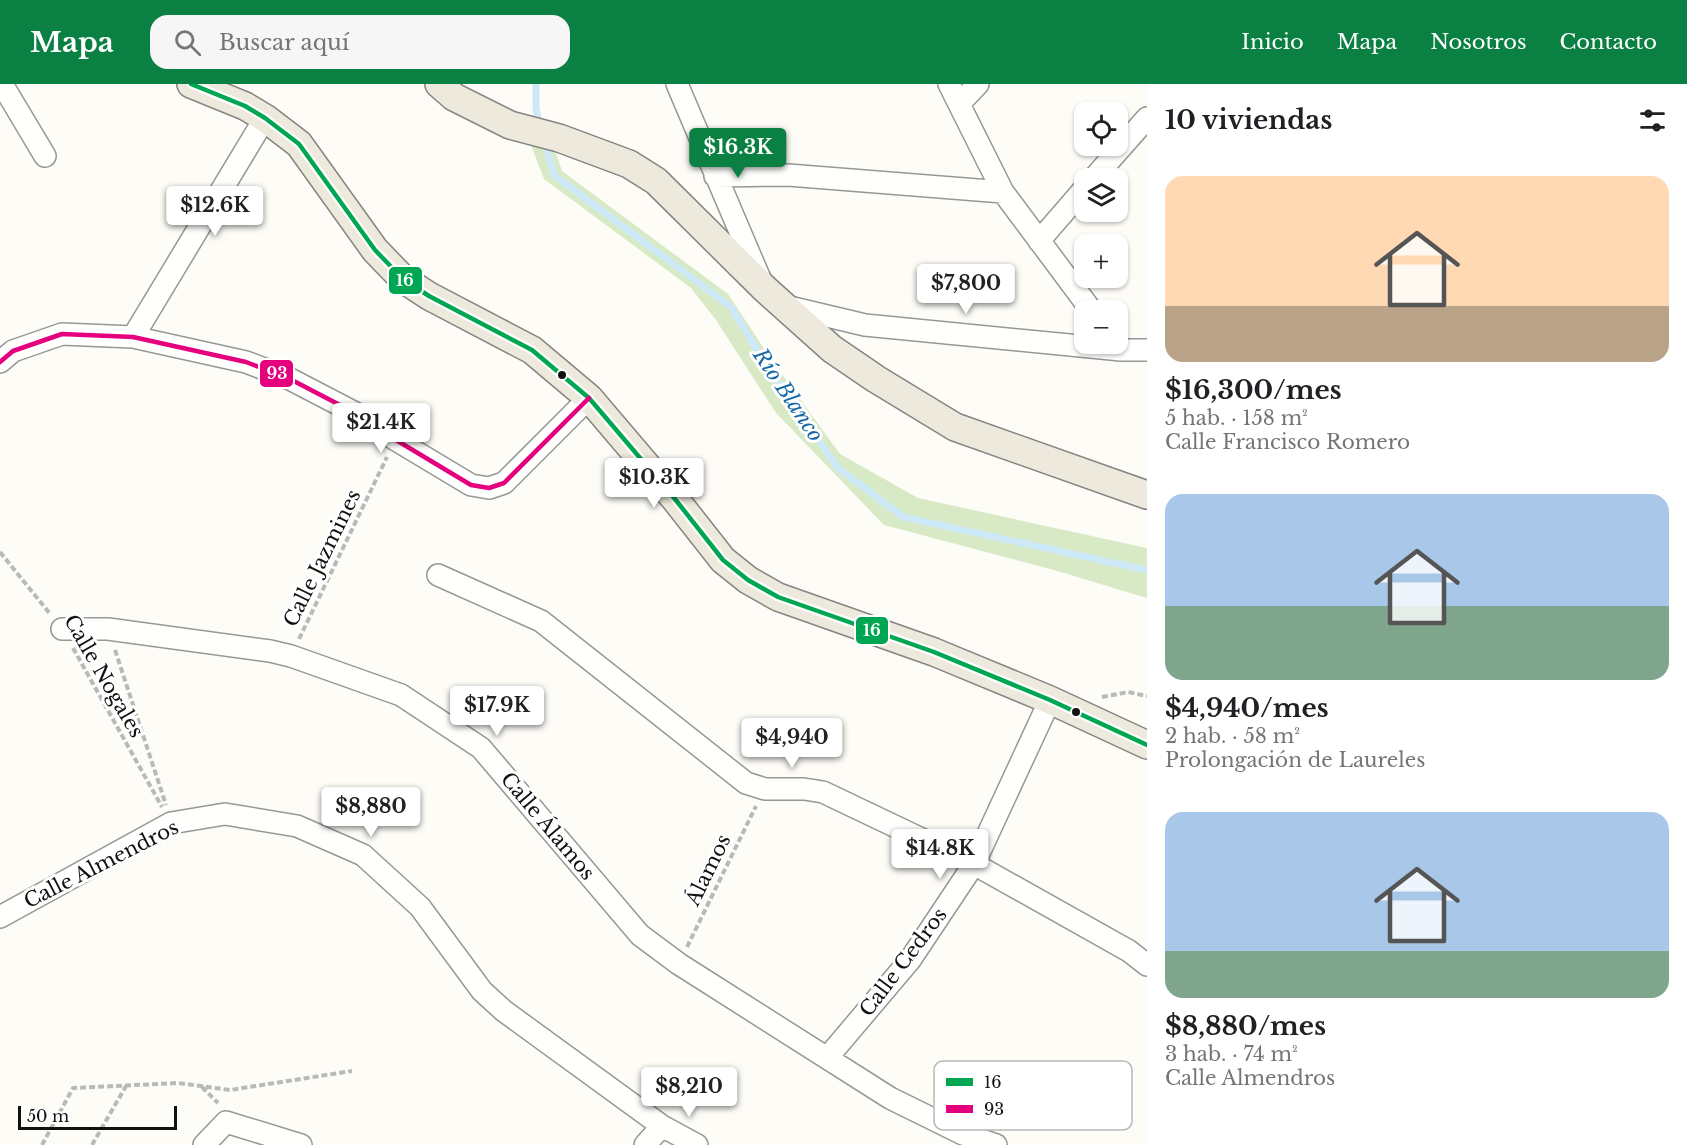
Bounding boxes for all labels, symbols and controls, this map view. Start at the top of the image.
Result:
search box [150,15,570,69]
text: Mapa [30,25,114,60]
icon: search [171,26,204,59]
text: Buscar aquí [219,29,349,56]
text: Inicio [1241,29,1304,55]
text: Mapa [1337,29,1397,55]
text: Nosotros [1430,29,1526,55]
text: Contacto [1559,29,1657,55]
map controls [1074,102,1128,354]
button: locate [1074,102,1128,156]
text: 10 viviendas [1165,104,1332,136]
icon: filters [1636,104,1669,137]
pin: $16.3K [689,128,787,179]
text: $16.3K [703,135,773,159]
button: layers [1074,168,1128,222]
pin: $12.6K [166,186,264,237]
text: $12.6K [180,193,250,217]
icon: home [1363,215,1471,323]
button: + [1074,234,1128,288]
pin: $7,800 [917,264,1015,315]
line badge: 16 [388,266,423,295]
text: 16 [396,270,414,290]
text: $7,800 [931,271,1001,295]
button: − [1074,300,1128,354]
water label: Río Blanco [747,343,829,447]
line badge: 93 [259,359,294,388]
text: 93 [267,363,287,383]
unlabelled marker [556,369,568,381]
text: $16,300/mes [1165,374,1342,406]
pin: $21.4K [332,403,430,454]
text: 5 hab. · 158 m² [1165,406,1308,430]
text: $21.4K [346,410,416,434]
text: Calle Francisco Romero [1165,430,1410,454]
pin: $10.3K [605,458,703,509]
text: $10.3K [619,465,689,489]
street label: Calle Jazmines [278,486,366,630]
icon: home [1363,533,1471,641]
street label: Calle Nogales [59,610,149,742]
line badge: 16 [855,616,889,645]
text: 16 [863,620,881,640]
pin: $17.9K [448,686,546,737]
text: $4,940/mes [1165,692,1329,724]
text: $17.9K [464,693,530,717]
unlabelled marker [1070,706,1082,718]
pin: $4,940 [743,718,841,769]
text: 2 hab. · 58 m² [1165,724,1300,748]
text: $4,940 [755,725,829,749]
text: Prolongación de Laureles [1165,748,1425,772]
street label: Calle Álamos [496,767,601,885]
pin: $8,880 [322,787,420,838]
text: $8,880 [335,794,407,818]
street label: Calle Almendros [20,815,182,913]
pin: $14.8K [891,829,989,880]
street label: Álamos [679,830,736,911]
text: $14.8K [905,836,975,860]
icon: home [1363,851,1471,959]
street label: Calle Cedros [854,903,952,1021]
text: $8,880/mes [1165,1010,1326,1042]
text: 3 hab. · 74 m² [1165,1042,1298,1066]
legend [934,1061,1132,1130]
text: Calle Almendros [1165,1066,1335,1090]
pin: $8,210 [640,1067,738,1118]
text: 16 [984,1072,1001,1092]
text: $8,210 [655,1074,723,1098]
text: 93 [984,1099,1004,1119]
scale bar [18,1103,177,1130]
text: 50 m [27,1106,69,1126]

